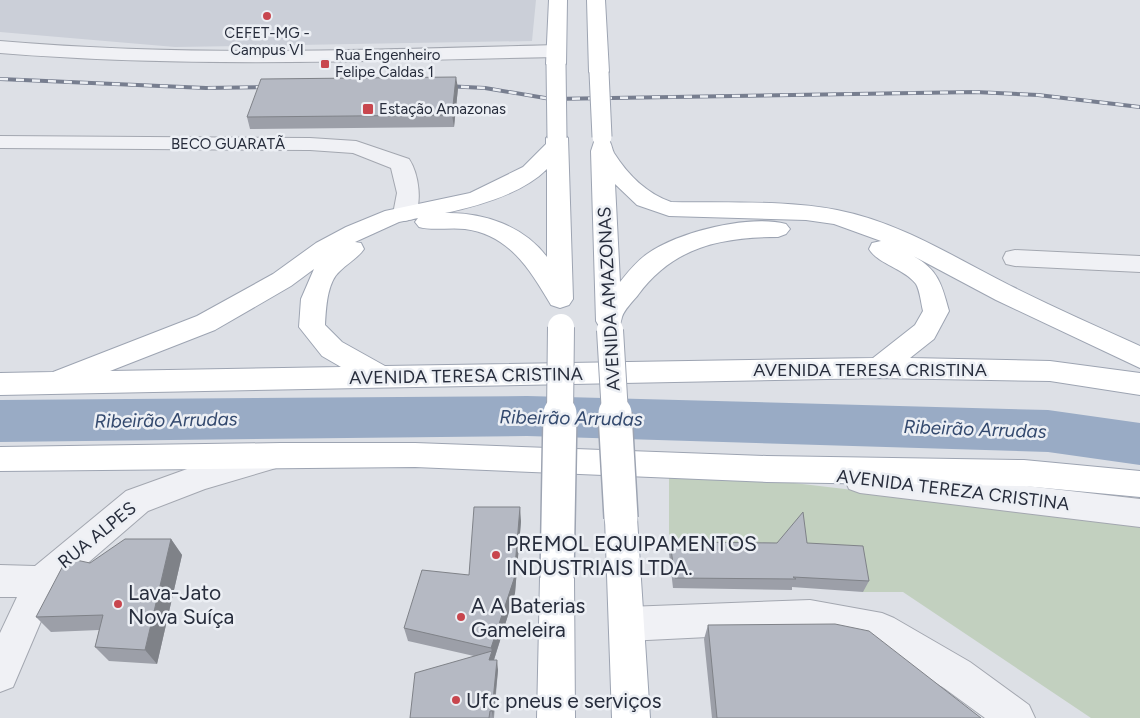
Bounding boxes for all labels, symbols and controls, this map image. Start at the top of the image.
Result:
marker: CEFET-MG - Campus VI [261,10,273,22]
place label: CEFET-MG - Campus VI [224,24,310,59]
place label: Rua Engenheiro Felipe Caldas 1 [335,46,441,81]
marker: Rua Engenheiro Felipe Caldas 1 [319,58,331,70]
place label: Estação Amazonas [379,100,506,118]
marker: Estação Amazonas [361,102,375,116]
street label: BECO GUARATÃ [171,135,285,153]
street label: AVENIDA AMAZONAS [593,206,625,392]
street label: AVENIDA TERESA CRISTINA [753,359,987,381]
street label: AVENIDA TERESA CRISTINA [349,363,583,389]
water label: Ribeirão Arrudas [499,405,643,431]
water label: Ribeirão Arrudas [94,407,238,433]
water label: Ribeirão Arrudas [903,415,1047,443]
street label: AVENIDA TEREZA CRISTINA [835,465,1071,515]
street label: RUA ALPES [53,497,141,573]
place label: PREMOL EQUIPAMENTOS INDUSTRIAIS LTDA. [506,531,757,580]
marker: PREMOL EQUIPAMENTOS INDUSTRIAIS LTDA. [490,549,502,561]
place label: Lava-Jato Nova Suíça [128,580,234,629]
place label: A A Baterias Gameleira [471,593,585,642]
marker: Lava-Jato Nova Suíça [112,598,124,610]
marker: A A Baterias Gameleira [455,611,467,623]
place label: Ufc pneus e serviços [466,688,661,713]
marker: Ufc pneus e serviços [450,694,462,706]

